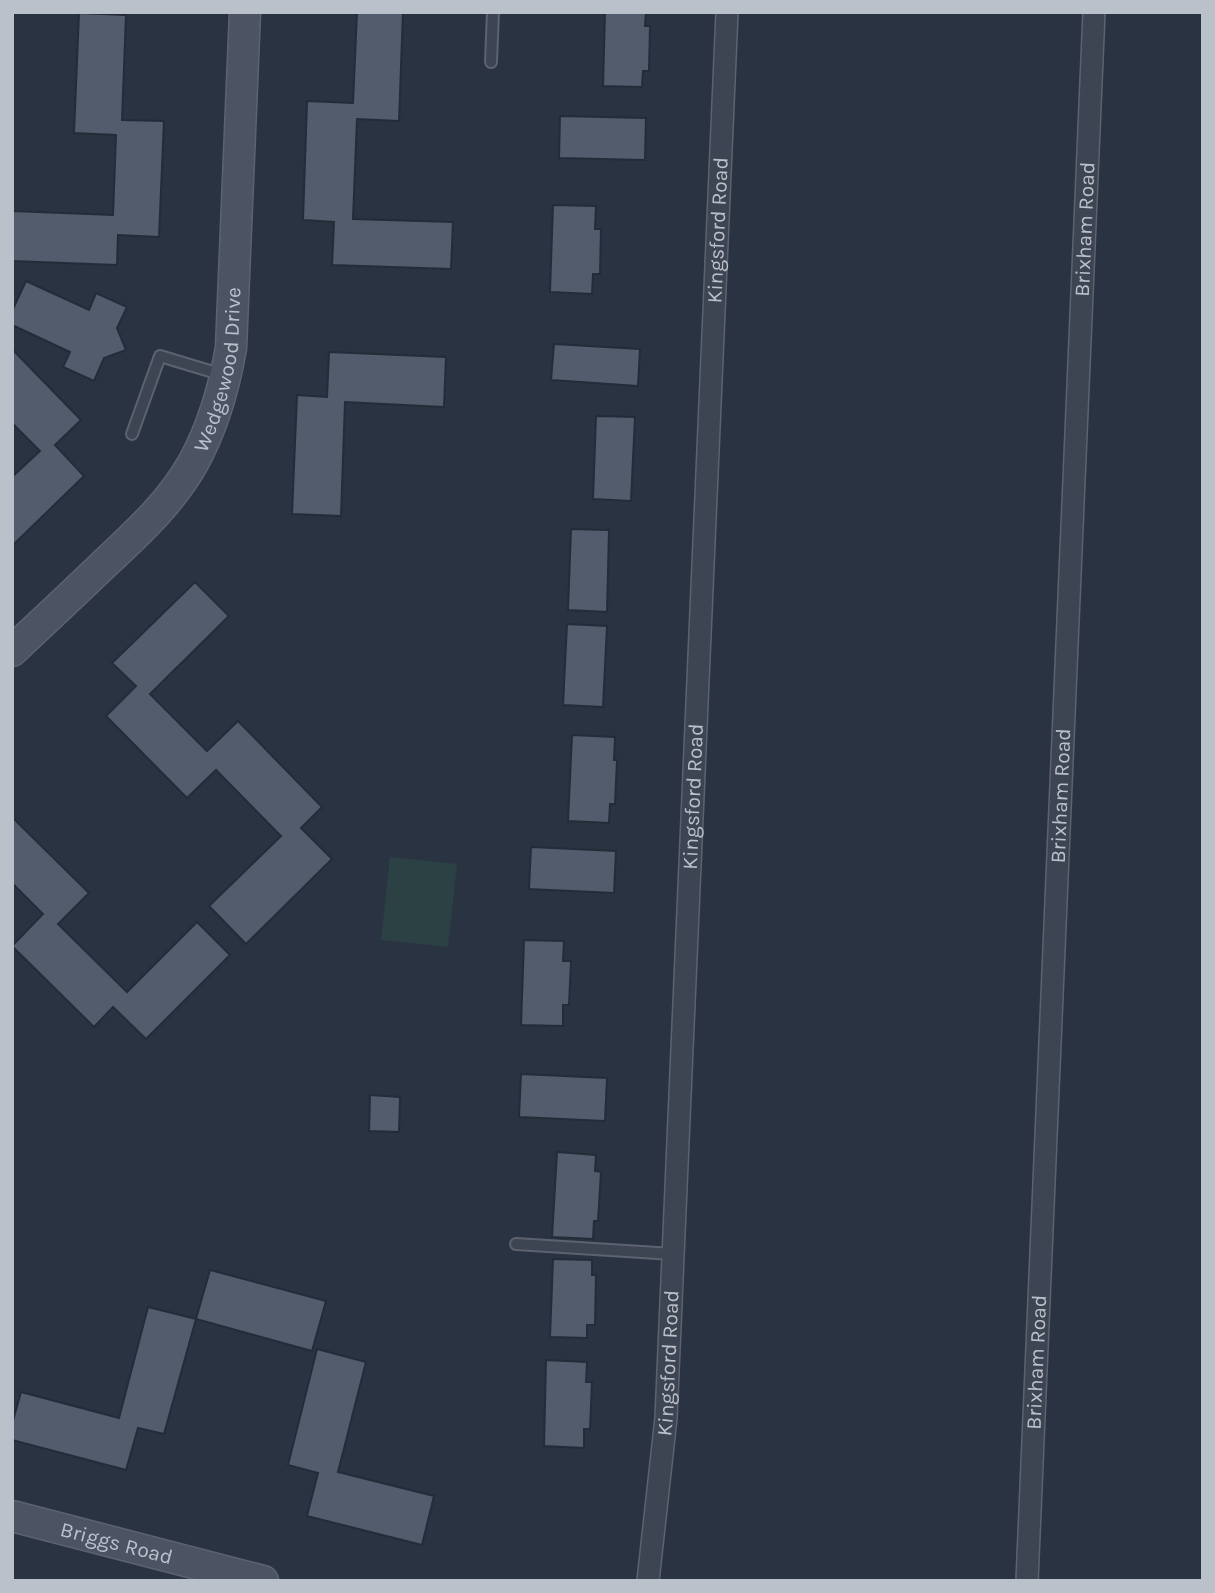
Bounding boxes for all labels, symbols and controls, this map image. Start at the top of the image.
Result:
street label: Kingsford Road [702,157,733,304]
street label: Brixham Road [1070,161,1100,297]
street label: Wedgewood Drive [189,287,246,456]
street label: Kingsford Road [678,723,708,870]
street label: Brixham Road [1046,728,1075,864]
street label: Kingsford Road [652,1290,684,1437]
street label: Brixham Road [1021,1294,1051,1430]
street label: Briggs Road [58,1517,175,1569]

